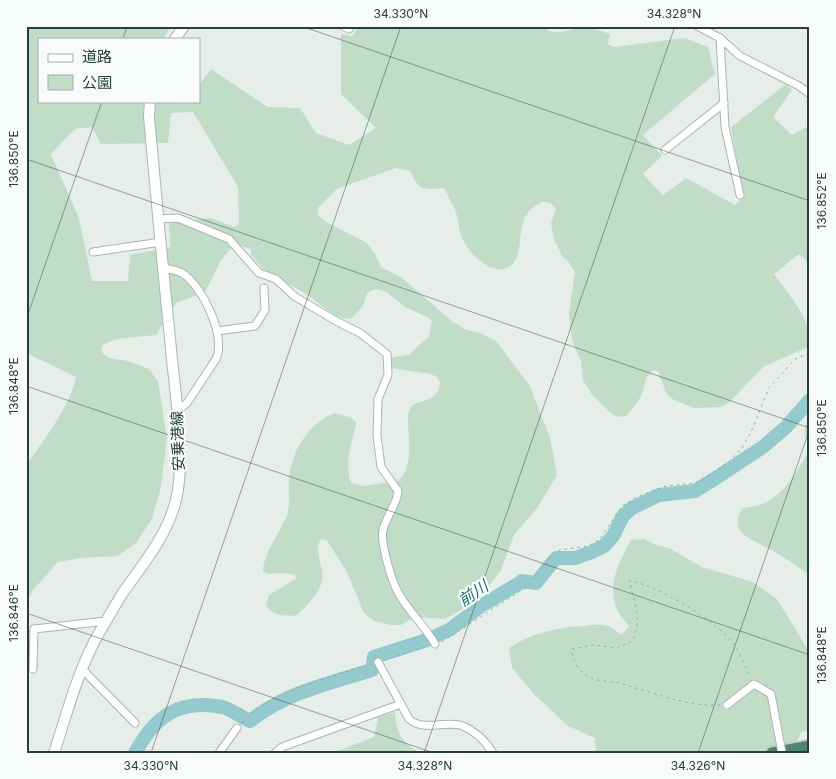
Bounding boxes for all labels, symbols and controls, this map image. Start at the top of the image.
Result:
text: 34.330°N [374,6,428,21]
text: 34.328°N [647,6,701,21]
legend [38,38,200,102]
text: 道路 [82,47,112,66]
text: 公園 [82,73,112,92]
text: 136.850°E [6,130,21,188]
text: 136.852°E [814,172,829,230]
text: 136.848°E [6,357,21,415]
text: 136.850°E [814,399,829,457]
street label: 安乗港線 [167,411,188,471]
water label: 前川 [454,575,494,610]
text: 136.846°E [6,584,21,642]
text: 136.848°E [814,626,829,684]
text: 34.330°N [124,758,178,773]
text: 34.328°N [398,758,452,773]
text: 34.326°N [671,758,725,773]

